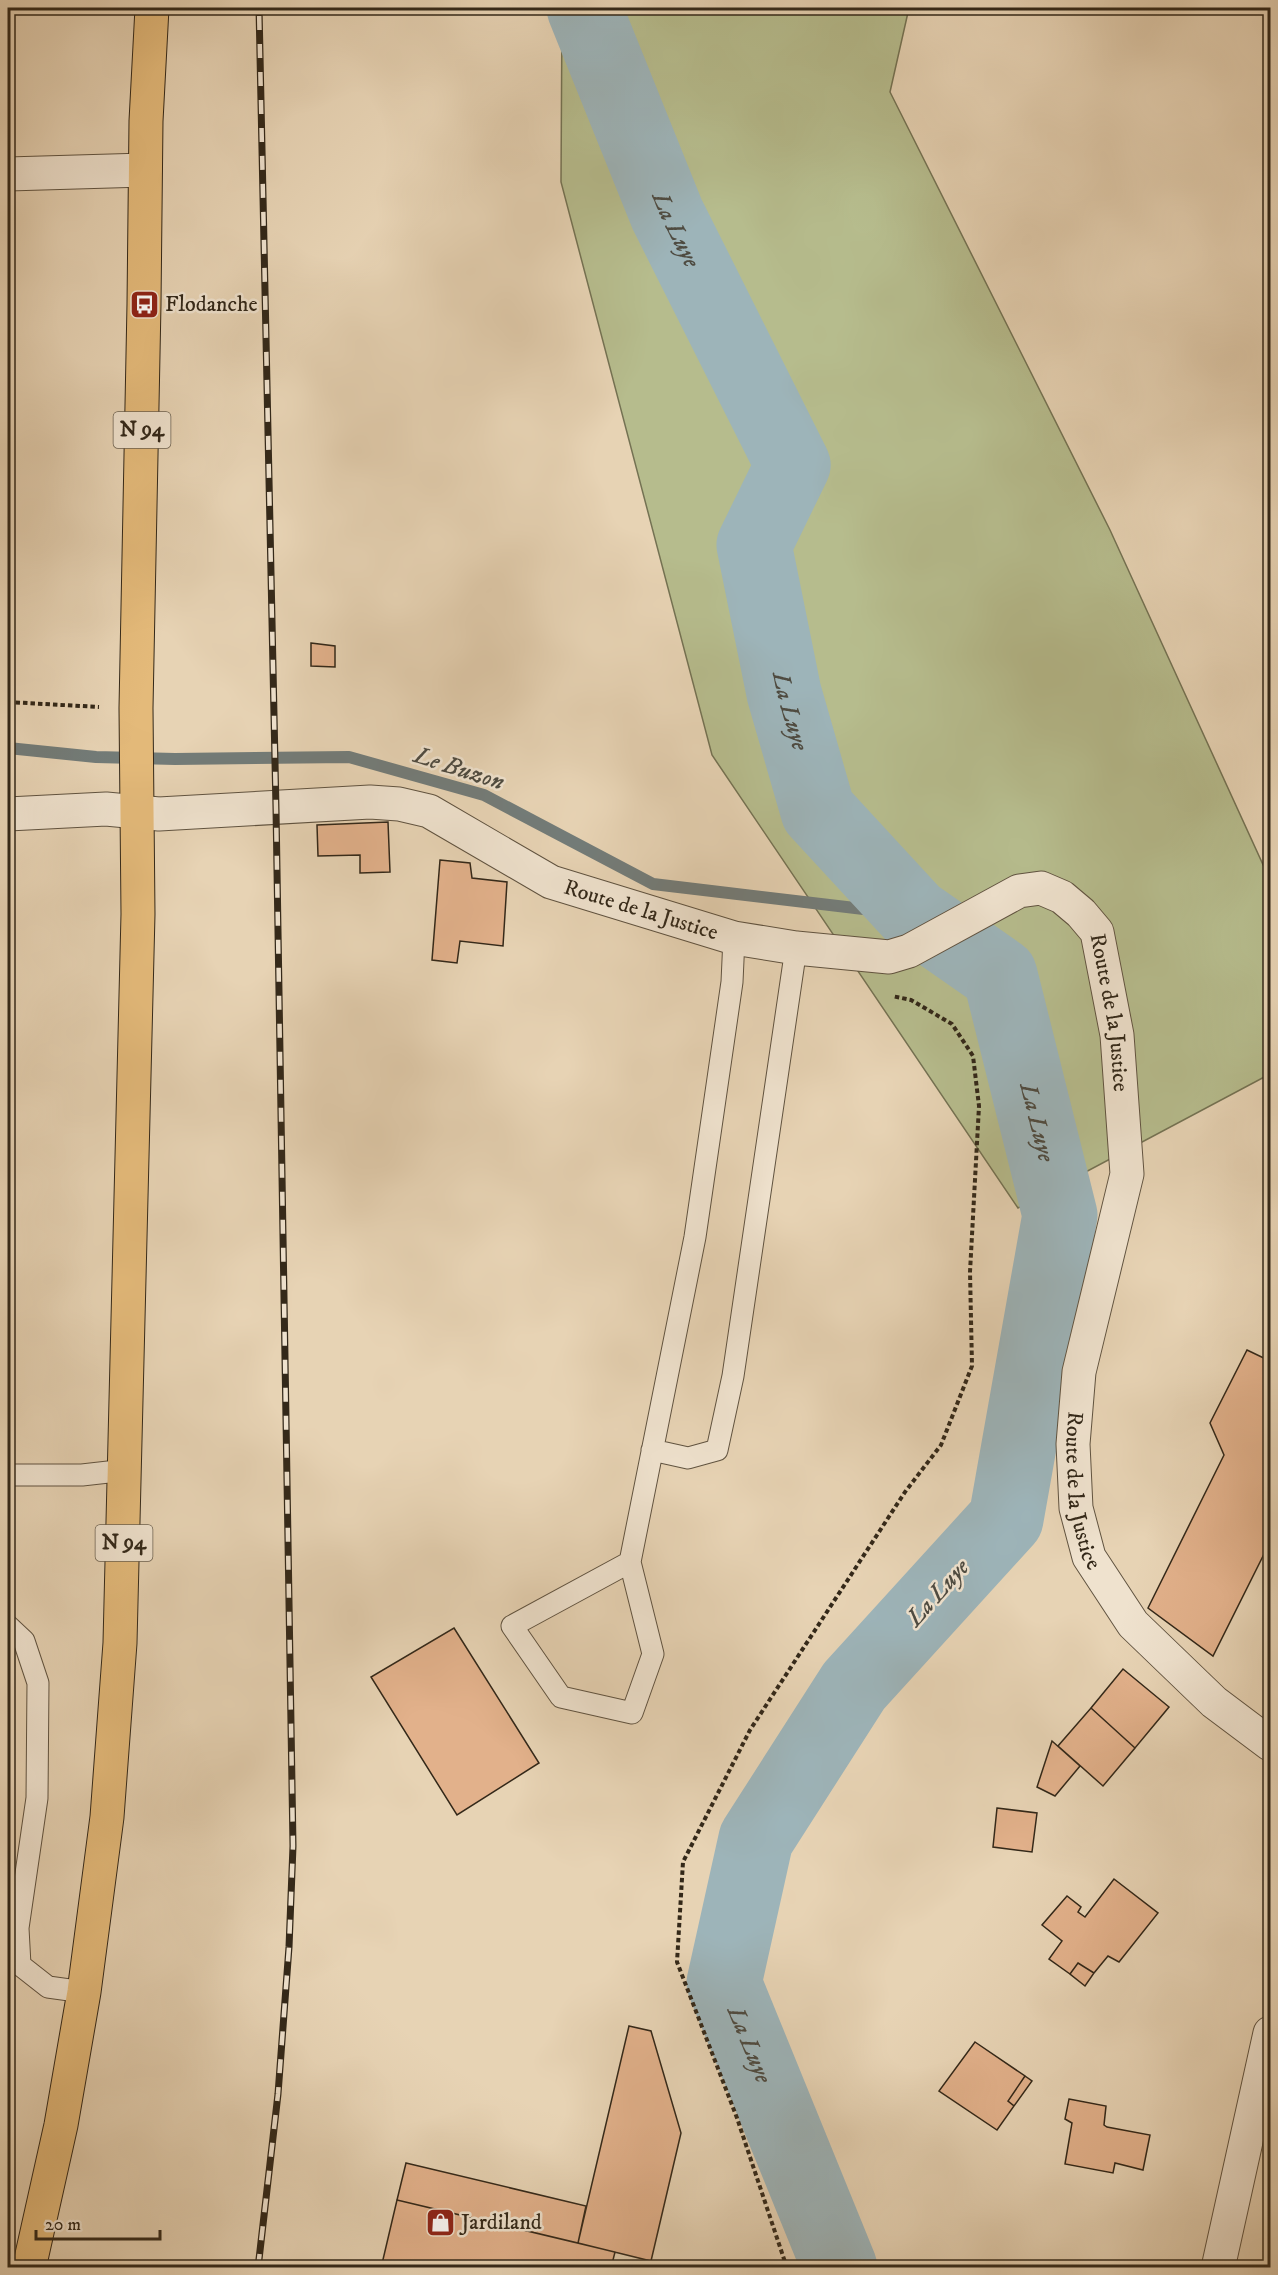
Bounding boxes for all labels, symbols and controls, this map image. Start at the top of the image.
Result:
water label: La Luye [644,186,707,273]
bus stop icon: Flodanche [128,288,160,320]
place label: Flodanche [165,291,258,318]
road number: N 94 [114,412,170,448]
water label: La Luye [765,667,815,755]
water label: Le Buzon [408,740,508,798]
street label: Route de la Justice [561,873,722,946]
street label: Route de la Justice [1084,931,1135,1093]
water label: La Luye [1012,1078,1061,1166]
street label: Route de la Justice [1059,1411,1107,1575]
road number: N 94 [96,1525,152,1561]
water label: La Luye [899,1553,976,1634]
water label: La Luye [719,2000,778,2088]
scale bar [36,2203,160,2241]
shop icon: Jardiland [424,2206,456,2238]
place label: Jardiland [459,2209,542,2236]
text: 20 m [45,2214,81,2236]

